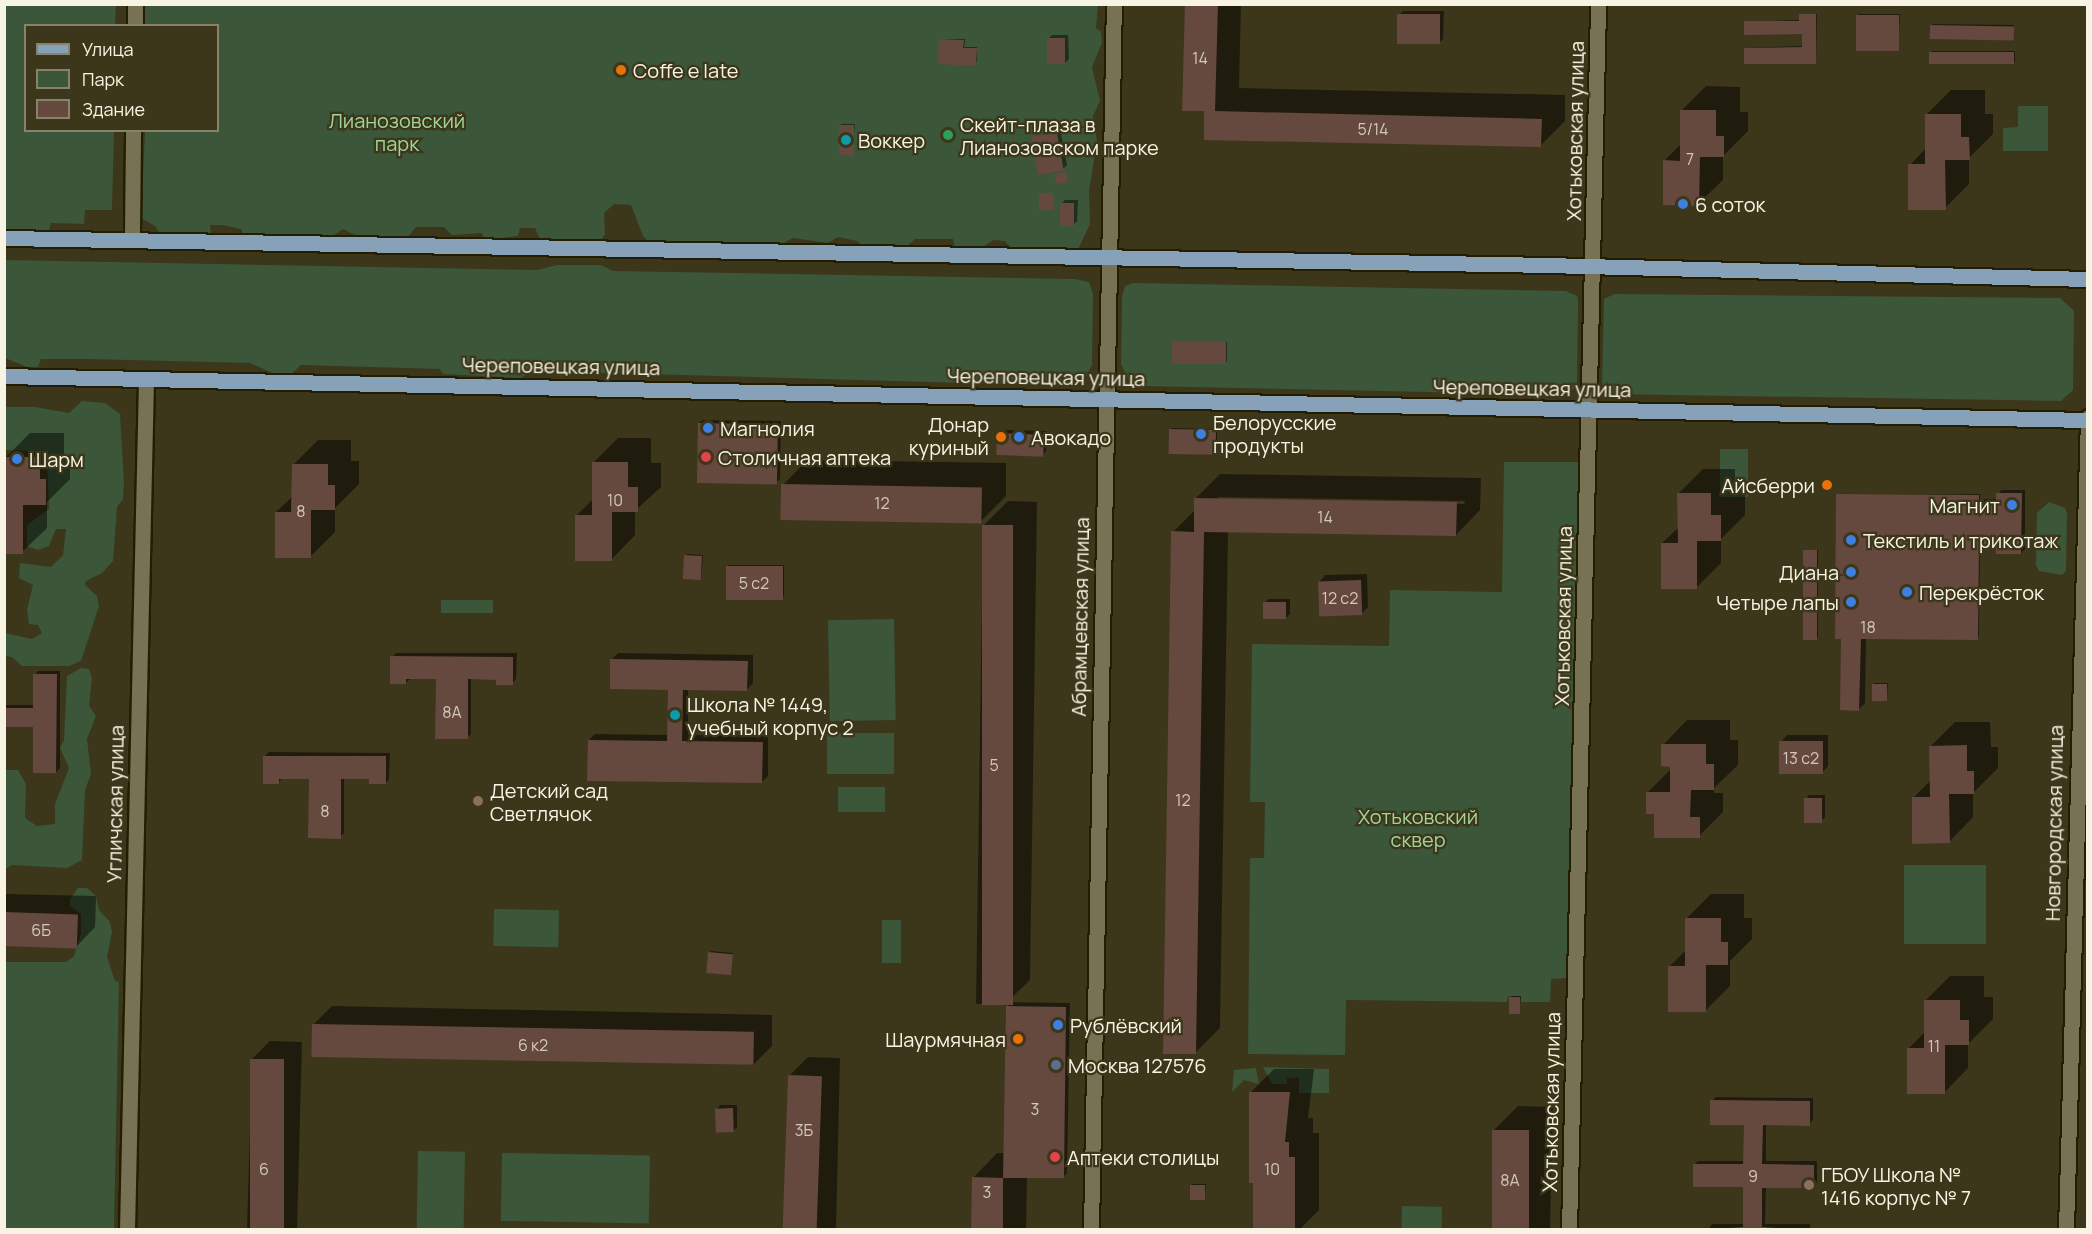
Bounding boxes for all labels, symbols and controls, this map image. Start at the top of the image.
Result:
legend [24,24,219,132]
text: Улица [82,37,134,61]
street label: Хотьковская улица [1561,41,1589,221]
house number: 14 [1192,48,1208,68]
place label: Coffe e late [633,58,738,82]
marker: Coffe e late [614,63,628,77]
text: Парк [82,67,124,91]
text: Здание [82,97,145,121]
park label: Лианозовский парк [329,108,465,155]
place label: Скейт-плаза в Лианозовском парке [960,112,1159,159]
house number: 5/14 [1357,119,1389,139]
place label: Воккер [858,128,925,152]
marker: Скейт-плаза в Лианозовском парке [941,128,955,142]
marker: Воккер [839,133,853,147]
house number: 7 [1686,149,1694,169]
place label: 6 соток [1695,192,1765,216]
marker: 6 соток [1676,197,1690,211]
street label: Череповецкая улица [461,352,661,380]
street label: Череповецкая улица [946,363,1146,391]
street label: Череповецкая улица [1432,374,1632,402]
place label: Белорусские продукты [1213,410,1337,457]
place label: Донар куриный [909,413,989,460]
place label: Магнолия [720,416,815,440]
marker: Магнолия [701,421,715,435]
place label: Авокадо [1031,425,1111,449]
marker: Белорусские продукты [1194,427,1208,441]
marker: Донар куриный [994,430,1008,444]
marker: Авокадо [1012,430,1026,444]
place label: Столичная аптека [718,445,891,469]
place label: Шарм [29,447,84,471]
marker: Столичная аптека [699,450,713,464]
marker: Шарм [10,452,24,466]
place label: Айсберри [1721,473,1815,497]
marker: Айсберри [1820,478,1834,492]
house number: 10 [607,490,623,510]
house number: 12 [874,493,890,513]
place label: Магнит [1929,493,2000,517]
marker: Магнит [2005,498,2019,512]
house number: 8 [296,501,306,521]
house number: 14 [1317,507,1333,527]
street label: Абрамцевская улица [1066,517,1094,717]
street label: Хотьковская улица [1549,526,1577,706]
place label: Текстиль и трикотаж [1863,528,2058,552]
marker: Текстиль и трикотаж [1844,533,1858,547]
place label: Диана [1779,560,1839,584]
marker: Диана [1844,565,1858,579]
house number: 5 с2 [739,573,769,593]
place label: Перекрёсток [1919,580,2044,604]
marker: Перекрёсток [1900,585,1914,599]
house number: 12 с2 [1322,588,1358,608]
place label: Четыре лапы [1716,590,1839,614]
marker: Четыре лапы [1844,595,1858,609]
house number: 18 [1860,617,1876,637]
place label: Школа № 1449, учебный корпус 2 [687,692,854,739]
house number: 8А [442,702,462,722]
marker: Школа № 1449, учебный корпус 2 [668,708,682,722]
street label: Угличская улица [102,725,128,883]
street label: Новгородская улица [2040,725,2068,921]
house number: 13 с2 [1783,748,1819,768]
house number: 5 [989,755,999,775]
place label: Детский сад Светлячок [490,778,608,825]
house number: 12 [1175,790,1191,810]
marker: Детский сад Светлячок [471,794,485,808]
house number: 8 [320,801,330,821]
park label: Хотьковский сквер [1358,804,1478,851]
house number: 6Б [31,920,51,940]
street label: Хотьковская улица [1537,1012,1565,1192]
place label: Рублёвский [1070,1013,1182,1037]
marker: Рублёвский [1051,1018,1065,1032]
place label: Шаурмячная [885,1027,1006,1051]
marker: Шаурмячная [1011,1032,1025,1046]
house number: 6 к2 [518,1035,548,1055]
house number: 11 [1928,1036,1940,1056]
place label: Москва 127576 [1068,1053,1207,1077]
marker: Москва 127576 [1049,1058,1063,1072]
house number: 3 [1031,1099,1039,1119]
house number: 3Б [795,1120,813,1140]
place label: Аптеки столицы [1067,1145,1219,1169]
marker: Аптеки столицы [1048,1150,1062,1164]
house number: 6 [259,1159,269,1179]
house number: 10 [1264,1159,1280,1179]
place label: ГБОУ Школа № 1416 корпус № 7 [1821,1162,1971,1209]
house number: 9 [1748,1166,1758,1186]
house number: 8А [1500,1170,1520,1190]
marker: ГБОУ Школа № 1416 корпус № 7 [1802,1178,1816,1192]
house number: 3 [983,1182,991,1202]

